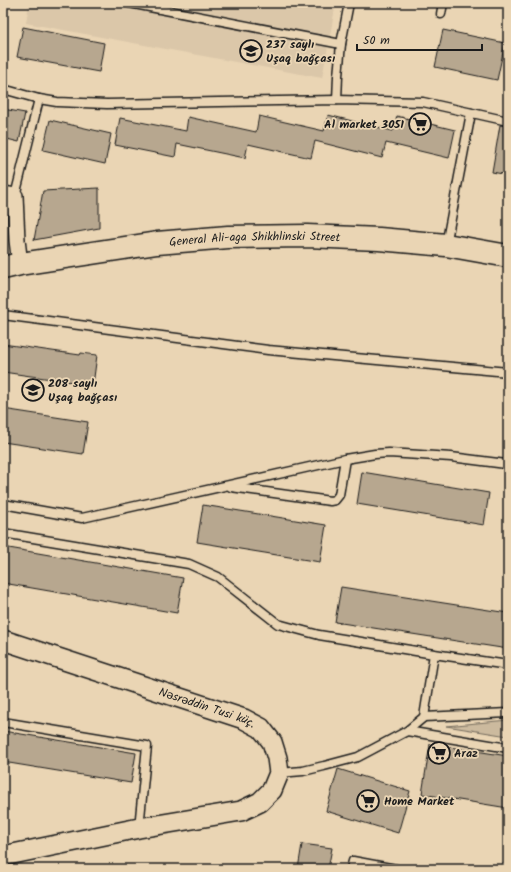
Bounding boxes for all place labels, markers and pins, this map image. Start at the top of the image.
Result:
place label: 237 saylı Uşaq bağçası [266,35,335,68]
school or university icon: 237 saylı Uşaq bağçası [238,38,264,64]
supermarket icon: Al market 3051 [407,111,433,137]
place label: Al market 3051 [324,115,404,134]
place label: 208 saylı Uşaq bağçası [48,374,117,407]
school or university icon: 208 saylı Uşaq bağçası [20,377,46,403]
supermarket icon: Araz [426,740,452,766]
place label: Araz [454,744,478,763]
supermarket icon: Home Market [355,788,381,814]
place label: Home Market [384,792,455,811]

